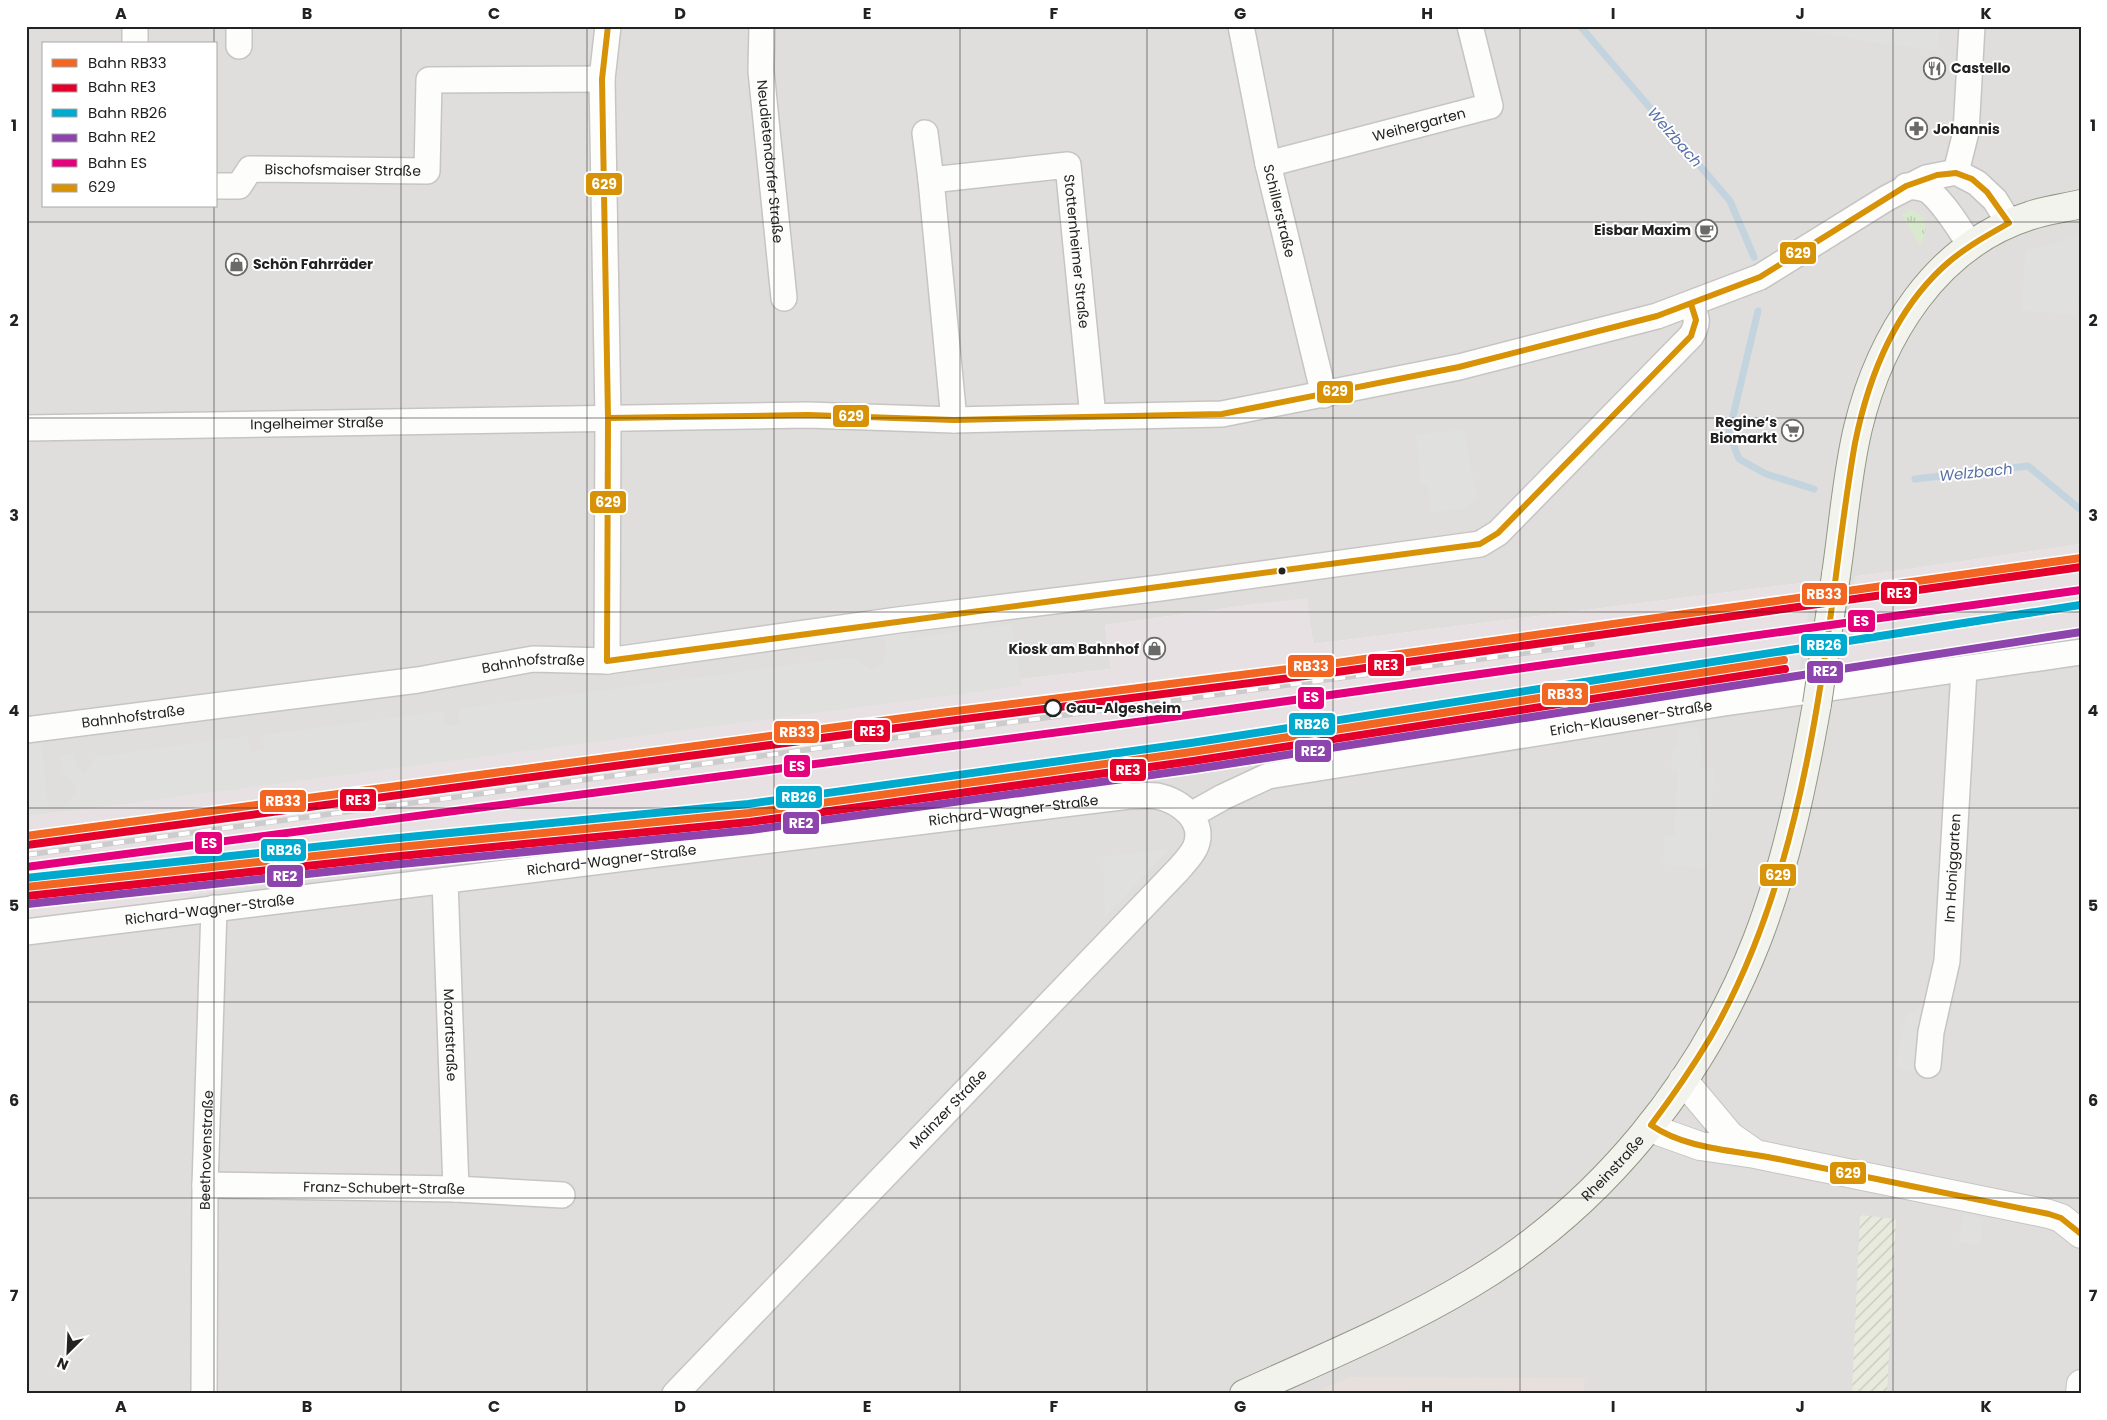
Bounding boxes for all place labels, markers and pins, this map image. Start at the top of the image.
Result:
restaurant icon: Castello [1923,56,1947,80]
place label: Castello [1951,58,2011,78]
pharmacy icon: Johannis [1905,117,1929,141]
place label: Johannis [1933,119,2000,139]
cafe icon: Eisbar Maxim [1695,218,1719,242]
place label: Eisbar Maxim [1594,220,1691,240]
shop icon: Schön Fahrräder [225,252,249,276]
place label: Schön Fahrräder [253,254,373,274]
place label: Regine‘s Biomarkt [1710,412,1777,448]
supermarket icon: Regine‘s Biomarkt [1781,418,1805,442]
unlabelled marker [1277,566,1287,576]
shop icon: Kiosk am Bahnhof [1143,637,1167,661]
place label: Kiosk am Bahnhof [1008,639,1139,659]
place label: Gau-Algesheim [1066,698,1181,718]
marker: Gau-Algesheim [1044,699,1062,717]

